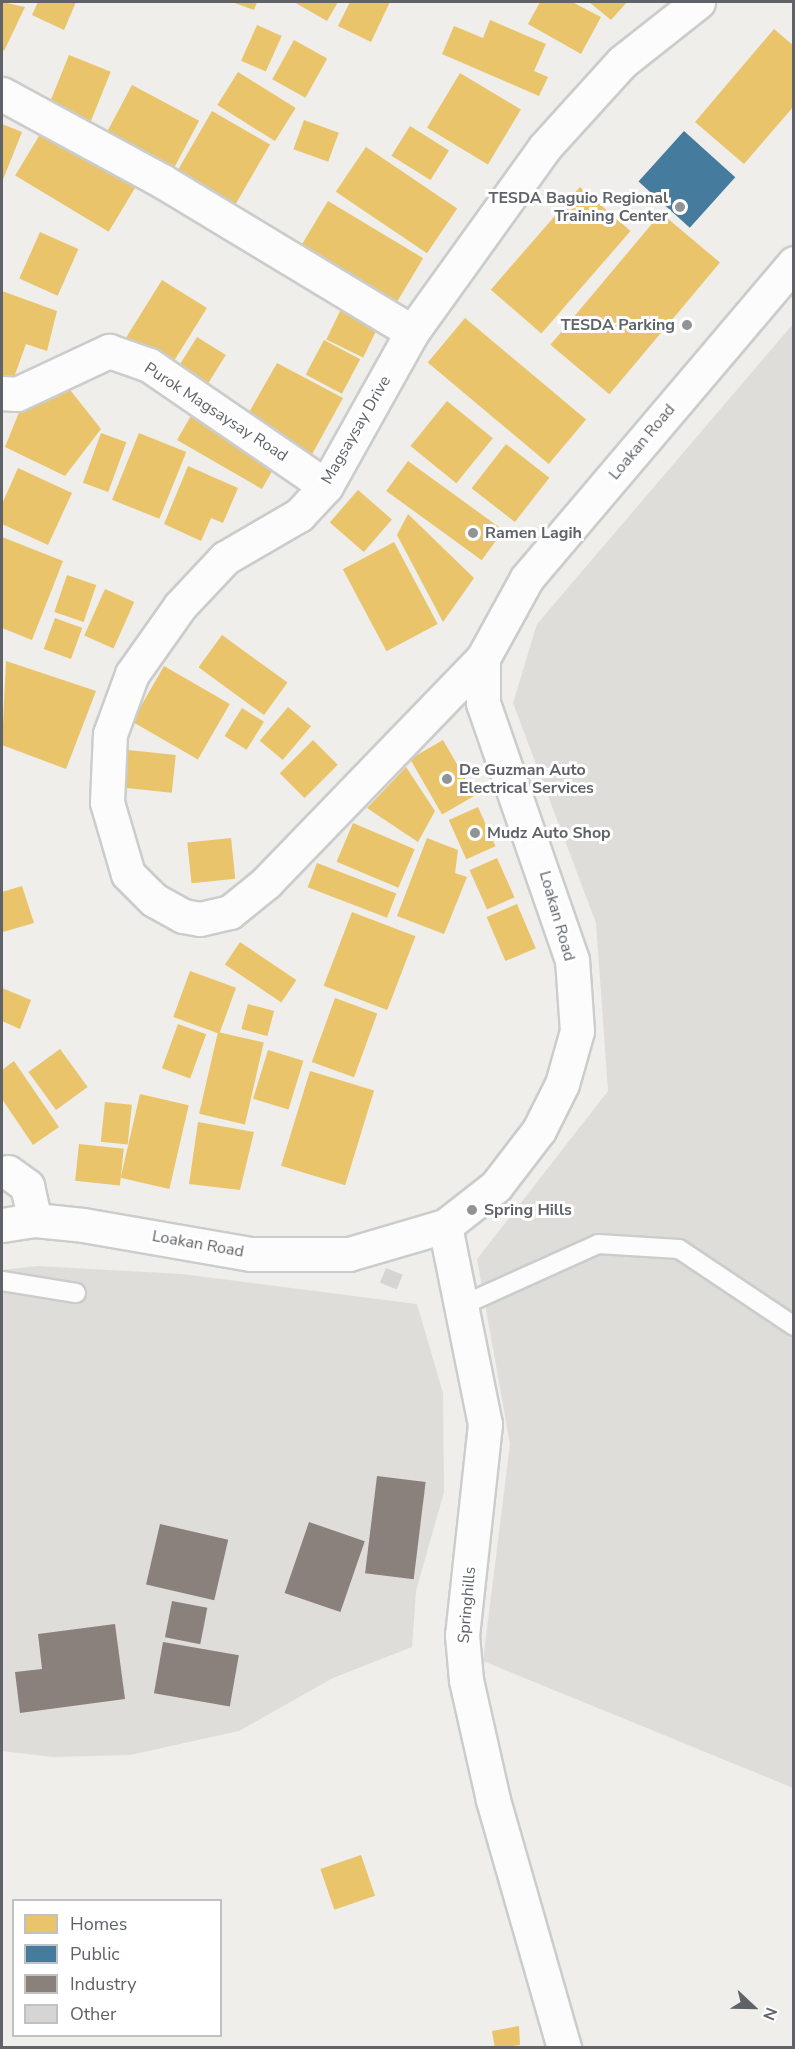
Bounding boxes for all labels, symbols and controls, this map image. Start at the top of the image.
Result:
place label: TESDA Baguio Regional Training Center [488,188,668,226]
marker: TESDA Baguio Regional Training Center [673,200,687,214]
place label: TESDA Parking [561,315,675,335]
marker: TESDA Parking [680,318,694,332]
street label: Purok Magsaysay Road [141,358,291,466]
street label: Magsaysay Drive [317,372,395,488]
street label: Loakan Road [605,400,679,484]
place label: Ramen Lagih [485,523,582,543]
marker: Ramen Lagih [466,526,480,540]
place label: De Guzman Auto Electrical Services [459,760,594,798]
marker: De Guzman Auto Electrical Services [440,772,454,786]
place label: Mudz Auto Shop [487,823,611,843]
marker: Mudz Auto Shop [468,826,482,840]
street label: Loakan Road [535,869,579,963]
place label: Spring Hills [484,1200,572,1220]
marker: Spring Hills [465,1203,479,1217]
street label: Loakan Road [151,1226,245,1262]
street label: Springhills [454,1566,480,1644]
legend [12,1899,222,2037]
text: Homes [70,1912,127,1936]
text: Public [70,1942,120,1966]
text: Industry [70,1972,137,1996]
north arrow [723,1977,783,2037]
text: Other [70,2002,116,2026]
text: N [757,2004,782,2023]

